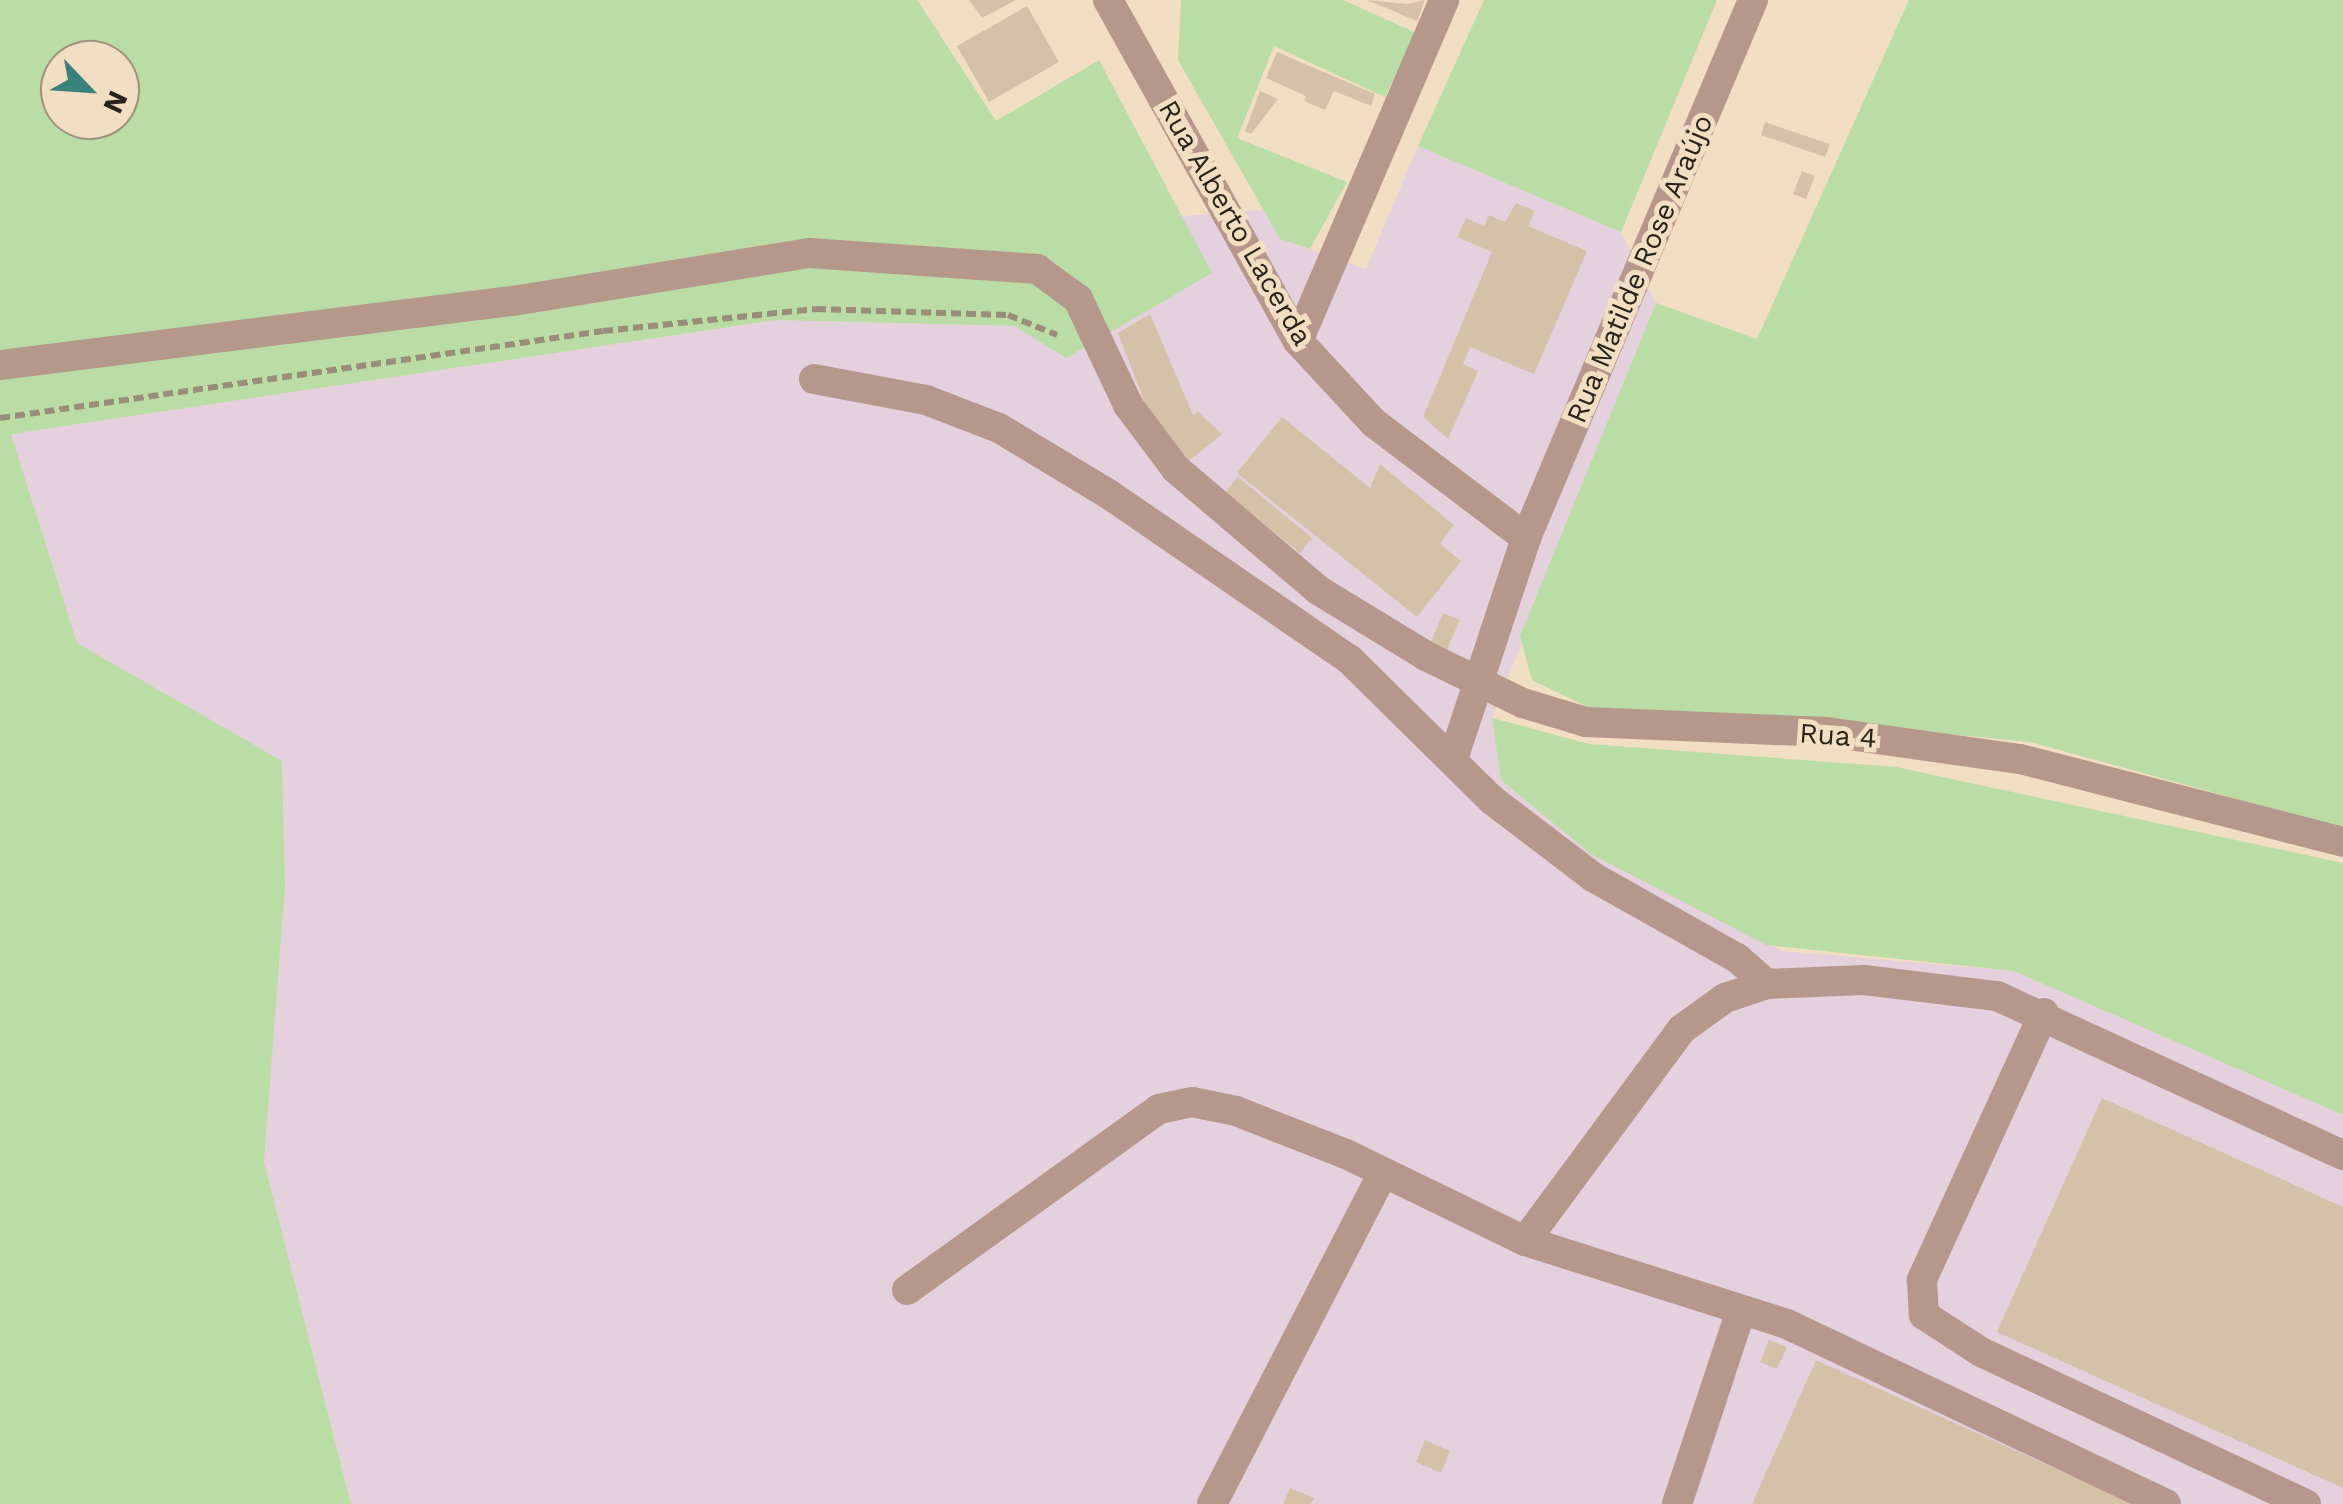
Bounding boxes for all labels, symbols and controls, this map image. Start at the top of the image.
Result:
north arrow [40,40,140,140]
text: N [96,86,135,118]
street label: Rua Alberto Lacerda [1151,94,1319,352]
street label: Rua Matilde Rose Araújo [1559,109,1721,429]
street label: Rua 4 [1798,717,1878,755]

